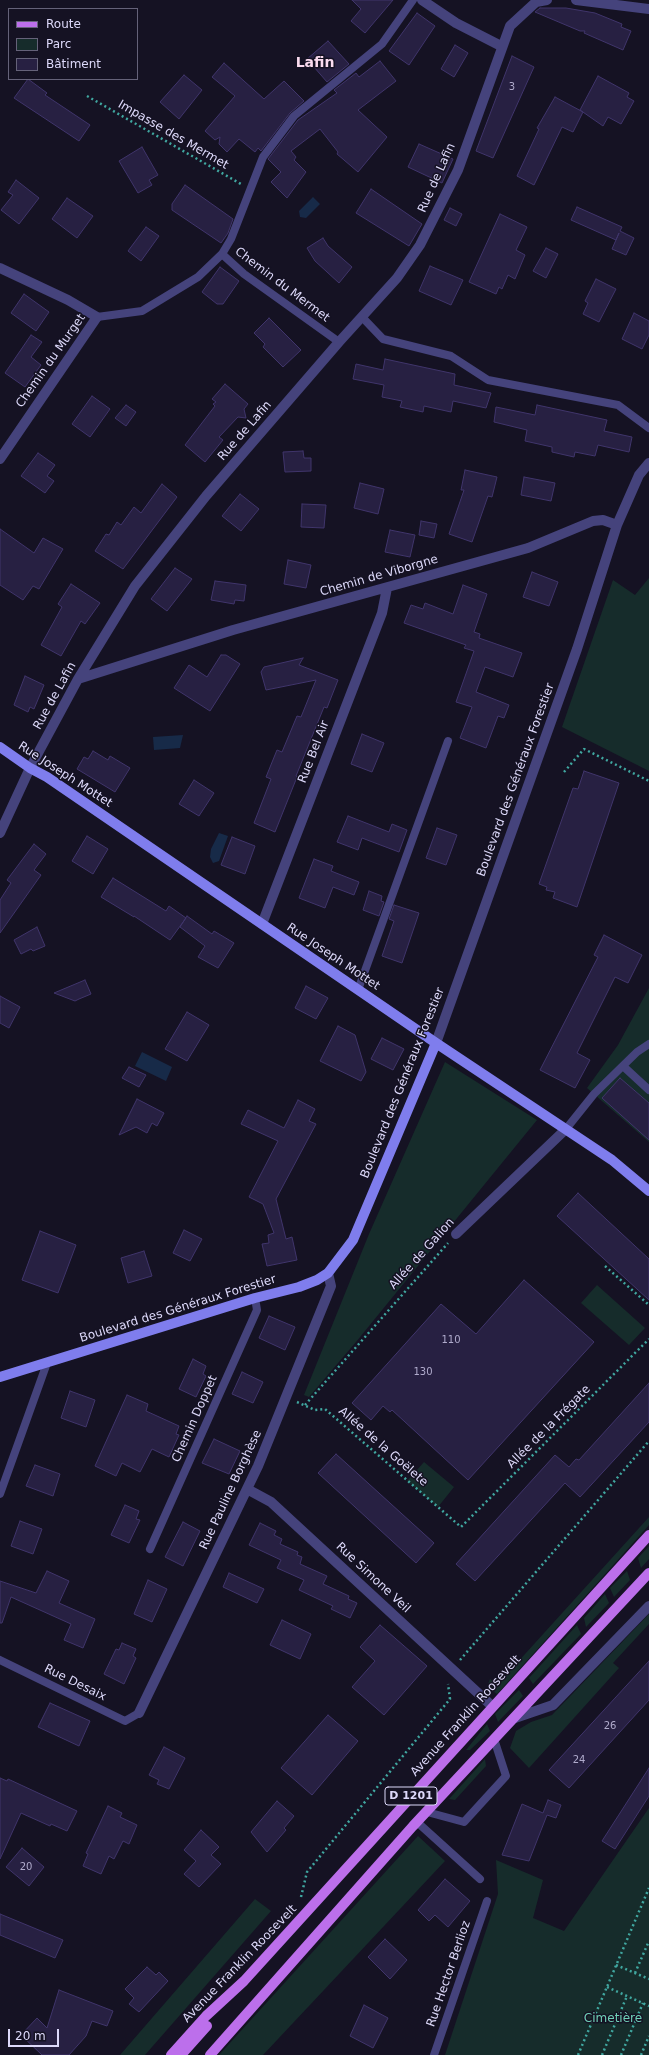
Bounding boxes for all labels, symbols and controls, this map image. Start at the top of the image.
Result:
legend [8,8,138,80]
text: Route [46,17,81,31]
text: Parc [46,37,71,51]
district label: Lafin [296,55,334,71]
text: Bâtiment [46,57,101,71]
house number: 3 [509,81,515,93]
street label: Impasse des Mermet [115,97,231,173]
street label: Rue de Lafin [415,141,459,215]
street label: Chemin du Mermet [232,245,332,325]
street label: Chemin du Murget [13,311,89,411]
street label: Rue de Lafin [215,398,275,464]
street label: Chemin de Viborgne [318,552,440,600]
street label: Rue de Lafin [31,660,79,732]
street label: Boulevard des Généraux Forestier [474,681,558,879]
street label: Rue Bel Air [295,719,333,785]
street label: Rue Joseph Mottet [15,739,115,811]
street label: Rue Joseph Mottet [284,920,382,994]
street label: Boulevard des Généraux Forestier [358,985,448,1181]
street label: Allée de Galion [386,1216,458,1292]
street label: Boulevard des Généraux Forestier [78,1272,278,1346]
house number: 110 [441,1334,461,1346]
house number: 130 [413,1366,433,1378]
street label: Chemin Doppet [169,1373,221,1465]
street label: Allée de la Frégate [504,1382,594,1472]
street label: Allée de la Goëlete [335,1404,431,1490]
street label: Rue Pauline Borghèse [197,1428,265,1552]
street label: Rue Simone Veil [333,1540,413,1616]
street label: Avenue Franklin Roosevelt [408,1652,524,1780]
street label: Rue Desaix [42,1662,108,1704]
house number: 26 [604,1720,616,1732]
house number: 24 [573,1754,585,1766]
road number: D 1201 [385,1787,437,1805]
house number: 20 [20,1861,32,1873]
street label: Avenue Franklin Roosevelt [180,1902,300,2026]
street label: Rue Hector Berlioz [424,1919,474,2029]
park label: Cimetière [584,2012,642,2026]
scale bar [10,2021,61,2047]
text: 20 m [15,2029,46,2043]

